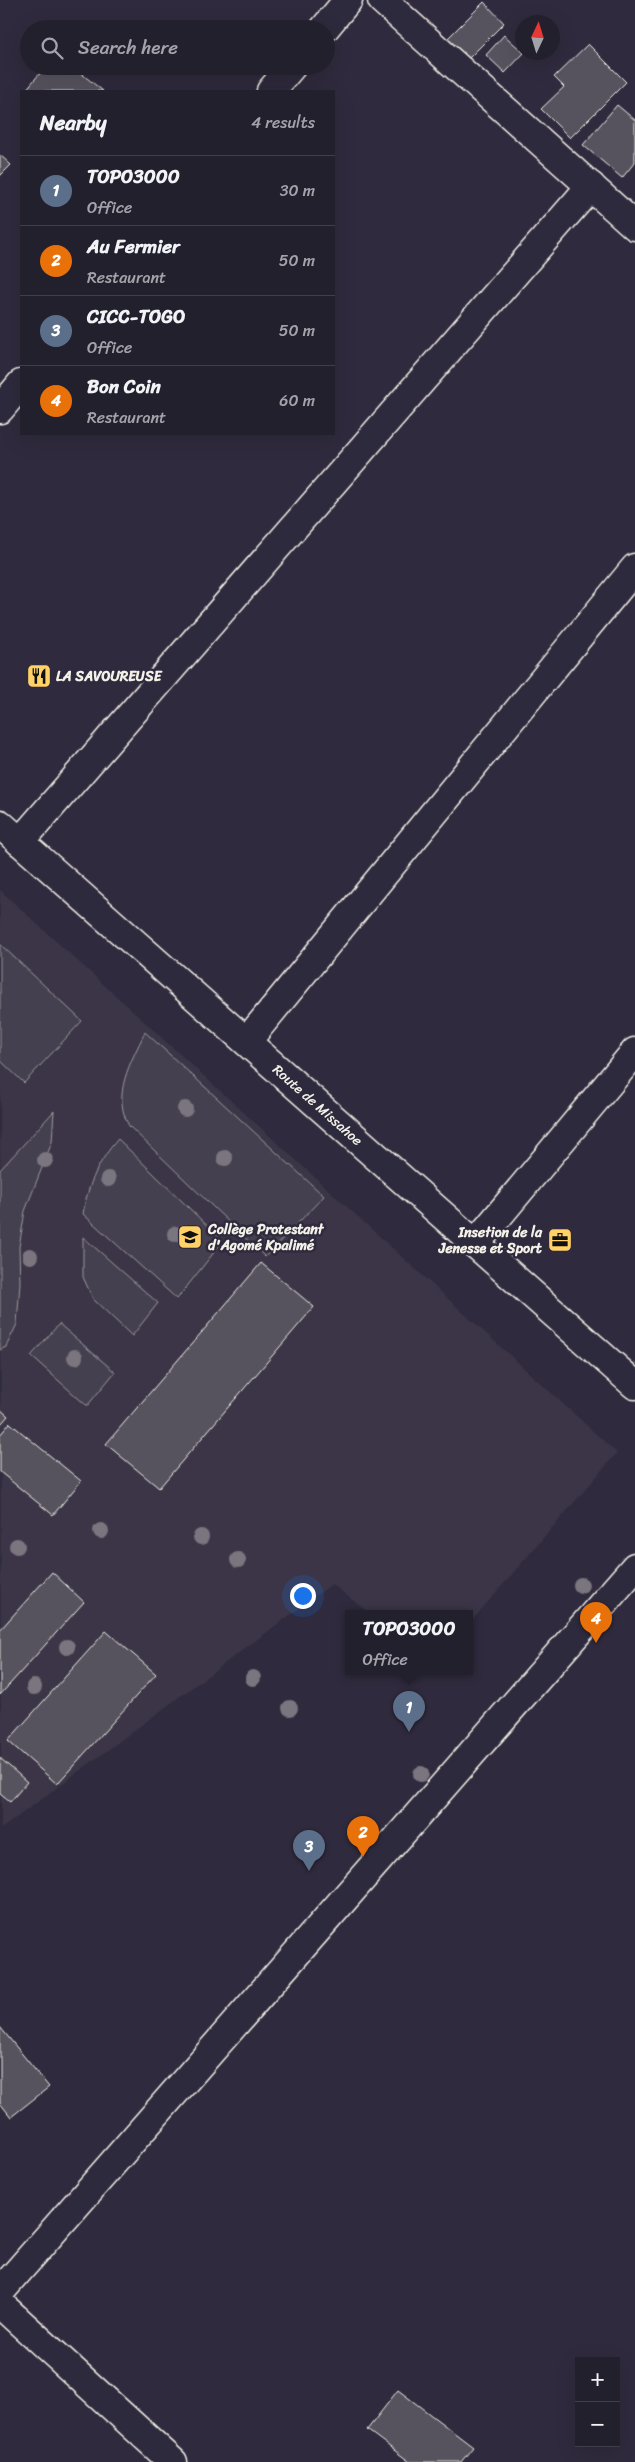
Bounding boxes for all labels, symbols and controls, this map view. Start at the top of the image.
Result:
north arrow [515,15,560,60]
search box [20,20,335,75]
text: Search here [78,31,178,64]
icon: search [38,34,66,62]
text: Nearby [40,104,106,142]
text: 4 results [251,108,315,137]
text: TOPO3000 [87,160,180,193]
text: 1 [53,176,59,205]
text: 30 m [280,176,315,205]
text: Office [87,193,132,222]
text: Au Fermier [87,230,180,263]
text: 2 [51,246,61,275]
text: 50 m [279,246,315,275]
text: Restaurant [87,263,166,292]
text: CICC-TOGO [87,300,185,333]
text: 3 [52,316,60,345]
text: 50 m [279,316,315,345]
text: Office [87,333,132,362]
text: Bon Coin [87,370,161,403]
text: 4 [51,386,61,415]
text: 60 m [279,386,315,415]
text: Restaurant [87,403,166,432]
restaurant icon: LA SAVOUREUSE [26,663,52,689]
place label: LA SAVOUREUSE [56,664,163,689]
street label: Route de Missahoe [267,1058,369,1152]
place label: Collège Protestant d'Agomé Kpalimé [207,1217,325,1258]
place label: Insetion de la Jenesse et Sport [438,1220,543,1261]
school or university icon: Collège Protestant d'Agomé Kpalimé [177,1224,203,1250]
office icon: Insetion de la Jenesse et Sport [547,1227,573,1253]
your location [290,1583,316,1609]
pin: 4 [580,1602,612,1643]
popup [345,1610,473,1675]
text: TOPO3000 [363,1612,455,1645]
text: Office [363,1645,408,1674]
pin: 1 [393,1691,425,1732]
pin: 2 [347,1816,379,1857]
pin: 3 [293,1830,325,1871]
map controls [575,2357,620,2447]
button: + [575,2357,620,2402]
button: − [575,2402,620,2447]

